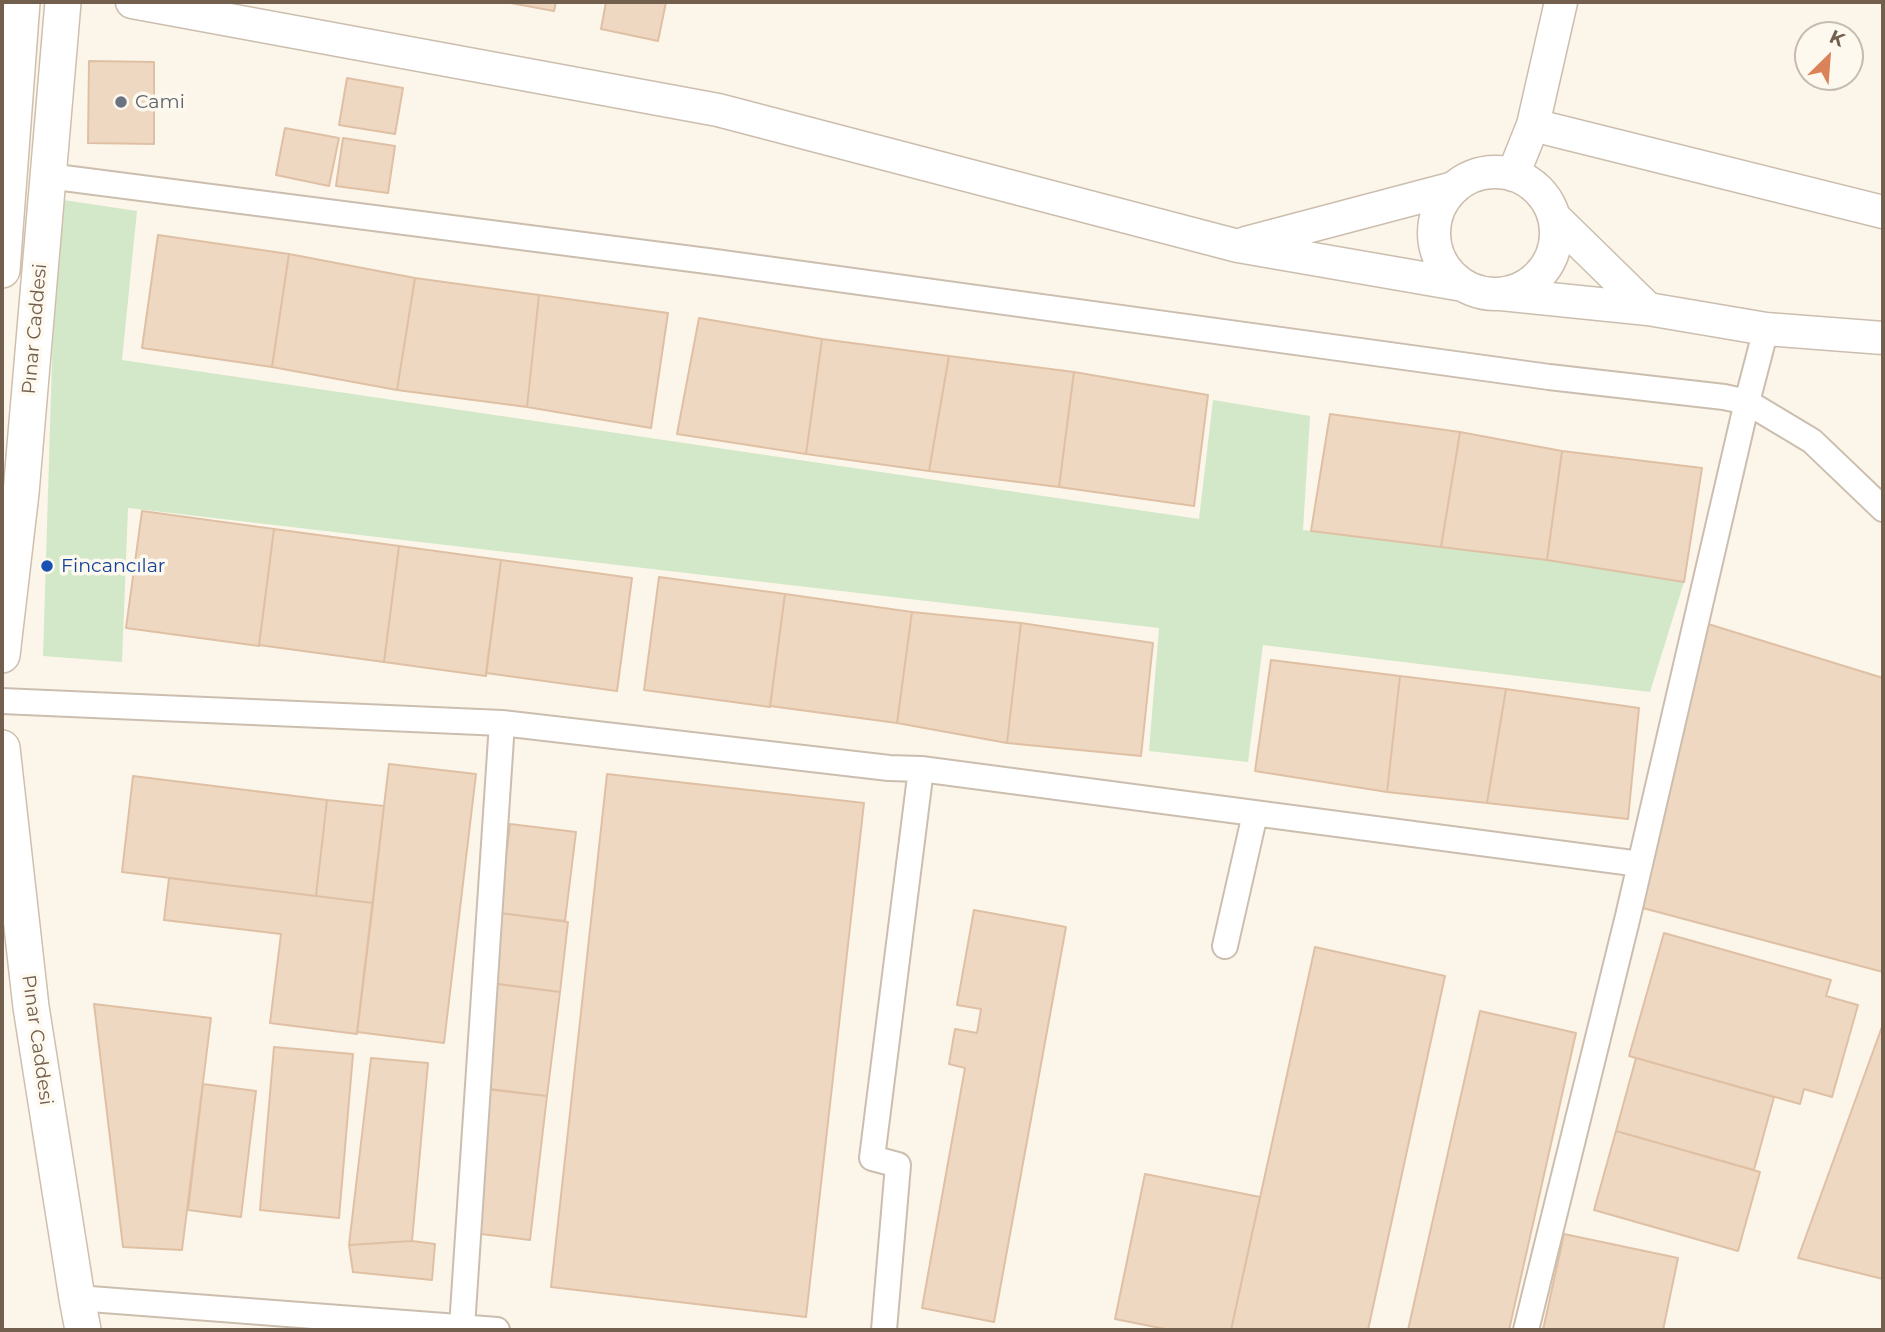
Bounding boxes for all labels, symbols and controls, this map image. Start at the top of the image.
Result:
north arrow [1794,21,1864,91]
text: K [1826,25,1848,52]
place label: Cami [135,91,185,113]
marker: Cami [113,94,129,110]
street label: Pınar Caddesi [18,263,52,395]
place label: Fincancılar [61,555,165,577]
marker: Fincancılar [39,558,55,574]
street label: Pınar Caddesi [17,973,57,1107]

